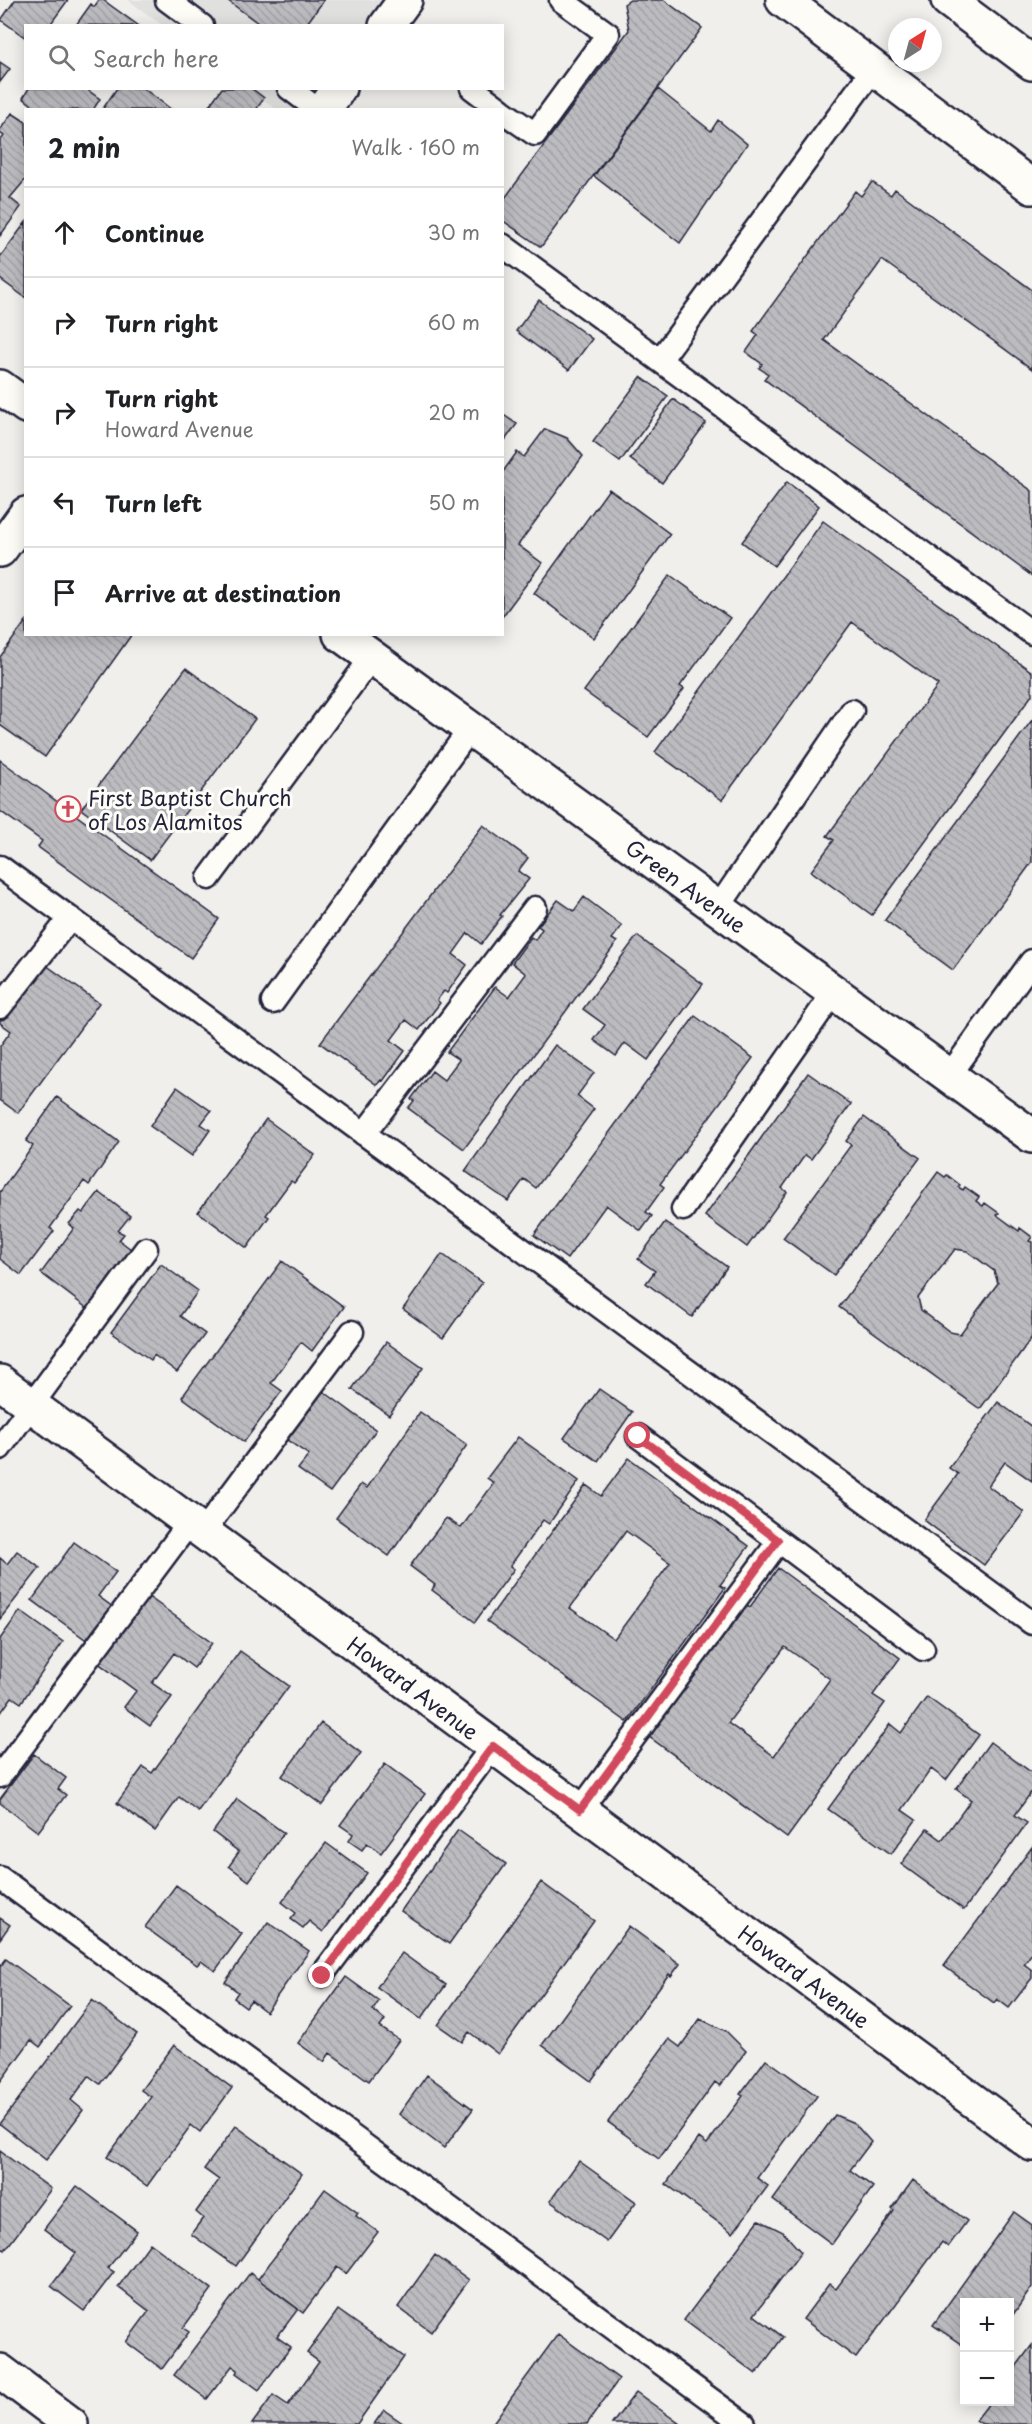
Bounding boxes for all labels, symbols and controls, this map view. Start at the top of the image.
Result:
north arrow [888,18,942,72]
search box [24,24,504,90]
icon: search [45,41,78,74]
text: Search here [93,41,219,74]
text: 2 min [48,128,121,167]
text: Walk · 160 m [352,132,480,162]
icon: ahead [48,216,81,249]
text: Continue [105,216,204,249]
text: 30 m [427,217,480,247]
icon: right [48,306,81,339]
text: Turn right [105,306,218,339]
text: 60 m [428,307,480,337]
text: Turn right [105,381,218,414]
icon: right [48,396,81,429]
text: 20 m [428,397,480,427]
text: Howard Avenue [105,414,254,444]
icon: left [48,486,81,519]
text: Turn left [105,486,202,519]
text: 50 m [428,487,480,517]
icon: arrive [48,576,81,609]
text: Arrive at destination [105,576,341,609]
place label: First Baptist Church of Los Alamitos [88,781,291,837]
church icon: First Baptist Church of Los Alamitos [53,794,83,824]
street label: Green Avenue [620,831,753,940]
route start [624,1422,650,1448]
street label: Howard Avenue [341,1628,486,1747]
street label: Howard Avenue [732,1917,877,2035]
route end [308,1962,334,1988]
map controls [960,2298,1014,2406]
button: + [960,2298,1014,2352]
button: − [960,2352,1014,2406]

